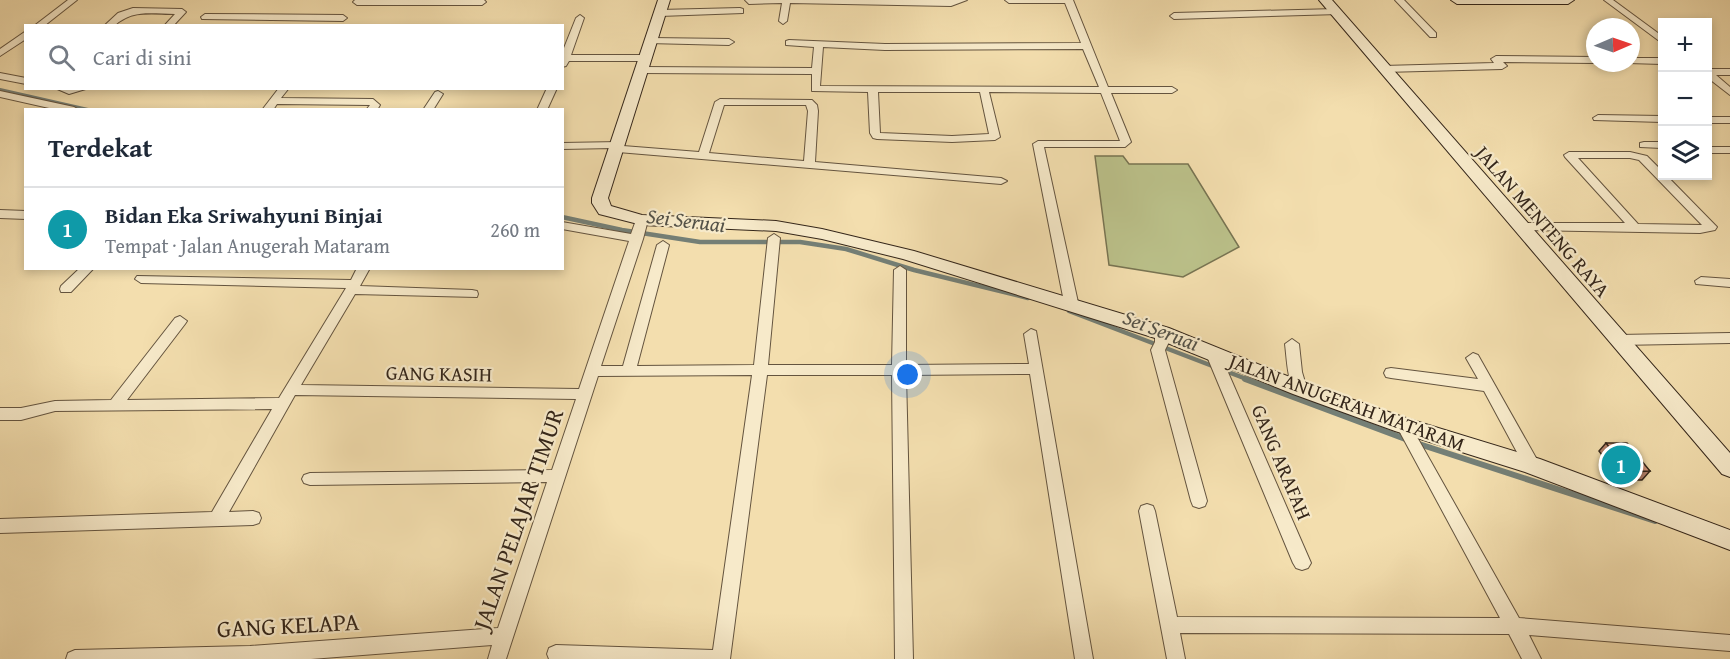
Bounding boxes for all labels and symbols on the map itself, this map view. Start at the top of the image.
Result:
north arrow [1586,18,1640,72]
street label: JALAN MENTENG RAYA [1467,137,1617,303]
water label: Sei Seruai [645,200,728,240]
water label: Sei Seruai [1119,301,1204,359]
street label: JALAN ANUGERAH MATARAM [1222,345,1469,458]
street label: GANG KASIH [386,358,492,388]
your location [893,360,922,389]
street label: GANG ARAFAH [1245,400,1319,524]
street label: JALAN PELAJAR TIMUR [463,403,572,637]
pin: 1 [1602,442,1640,488]
street label: GANG KELAPA [216,604,360,646]

